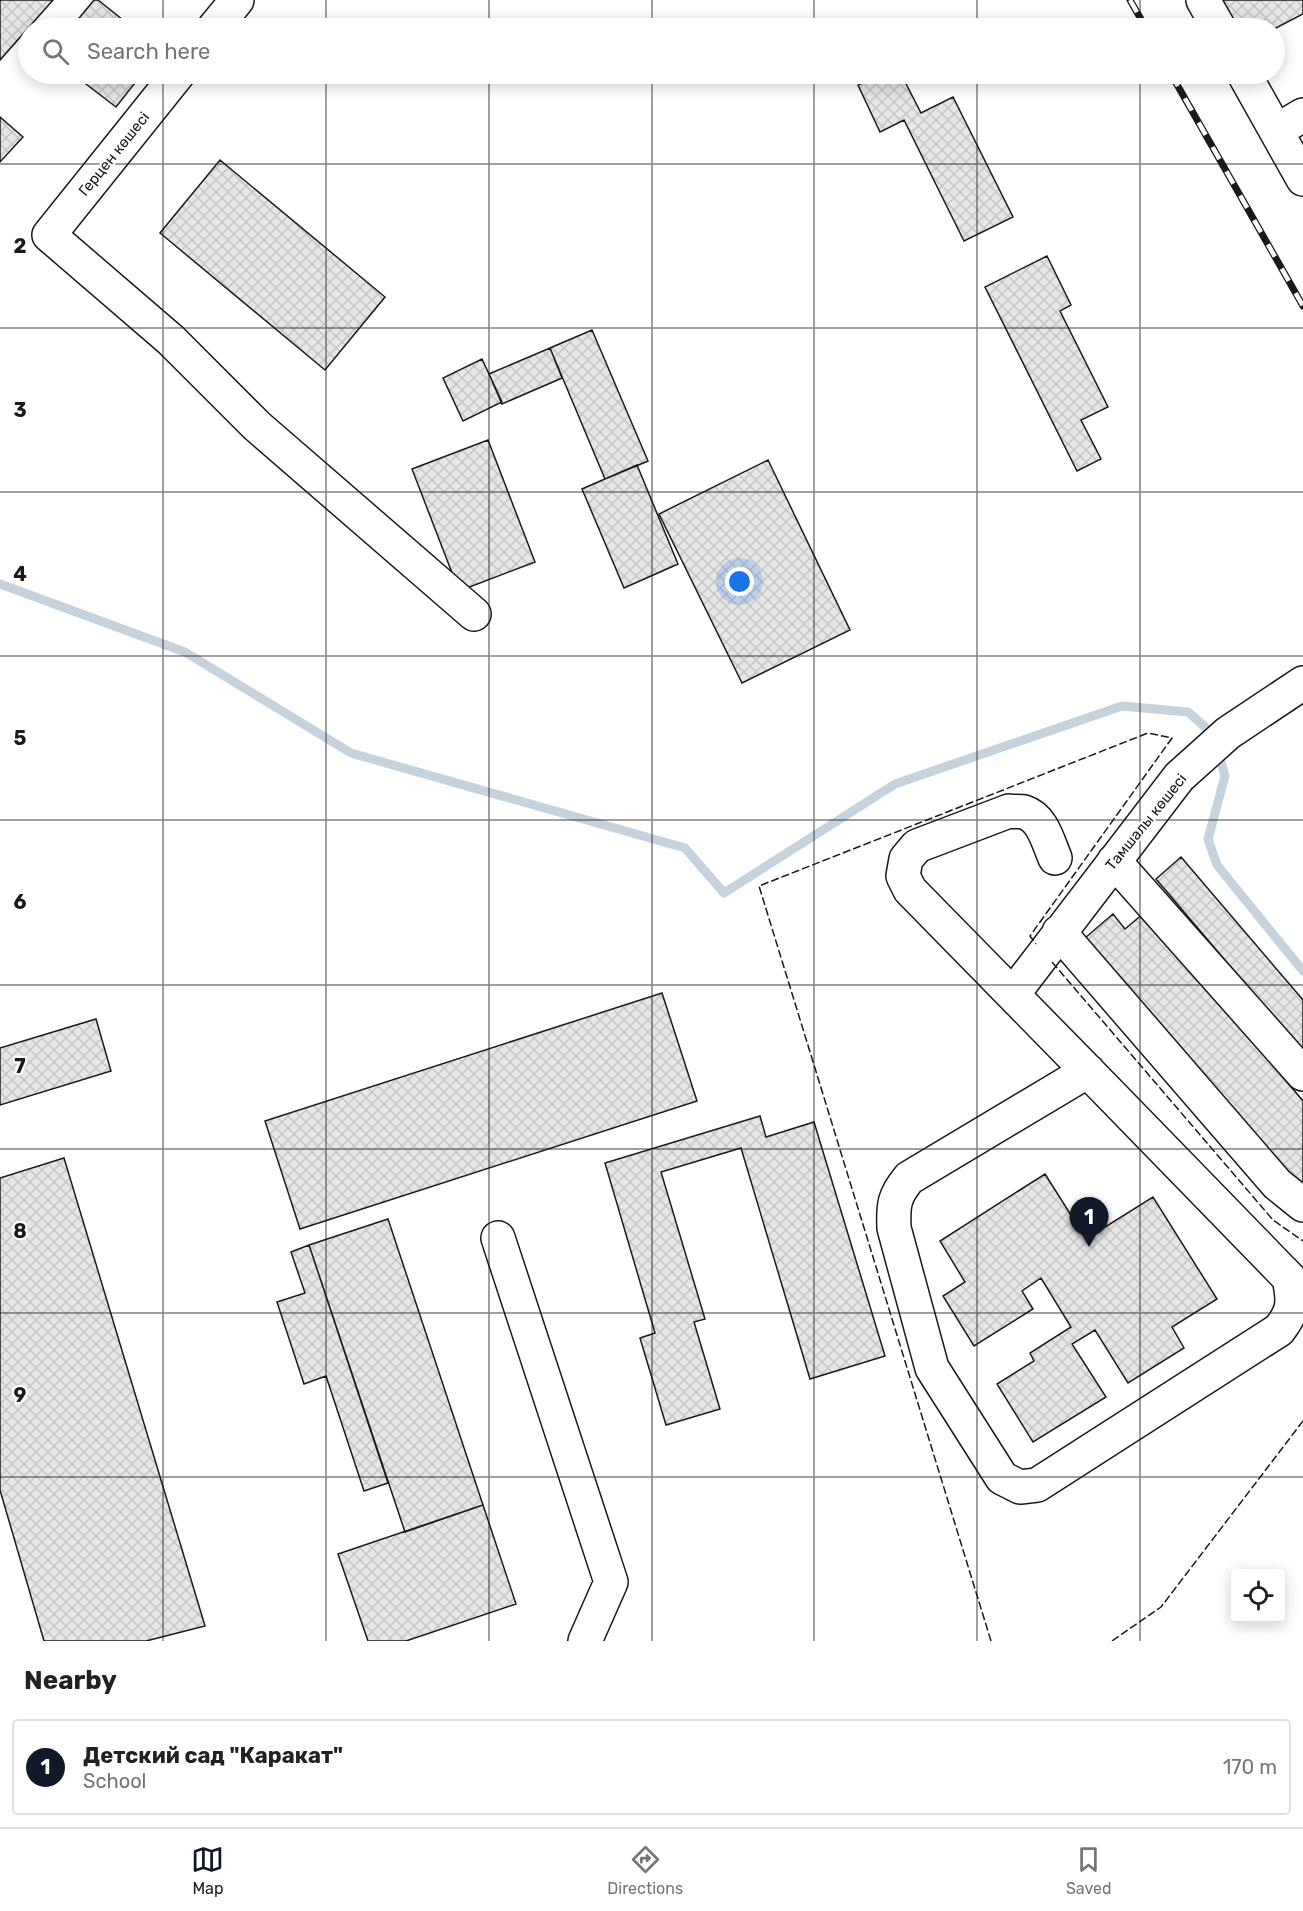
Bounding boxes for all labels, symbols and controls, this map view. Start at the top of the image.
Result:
search box [18,18,1285,84]
icon: search [39,35,72,68]
text: Search here [87,38,210,65]
street label: Герцен көшесі [75,108,153,200]
text: 2 [14,234,27,258]
text: 3 [13,398,27,422]
text: 4 [13,562,27,586]
your location [725,567,754,596]
text: 5 [14,726,27,750]
street label: Тамшалы көшесі [1102,770,1190,874]
text: 6 [13,890,27,914]
text: 7 [14,1054,26,1078]
pin: 1 [1070,1198,1108,1247]
text: 8 [13,1219,27,1243]
text: 9 [14,1383,27,1407]
map controls [1231,1569,1285,1623]
button: locate [1231,1569,1285,1623]
text: Nearby [24,1665,117,1696]
text: Детский сад "Каракат" [83,1742,343,1769]
text: 1 [41,1755,50,1779]
text: 170 m [1223,1755,1277,1779]
text: School [83,1769,146,1793]
tab: Map [191,1843,224,1898]
tab: Directions [607,1843,683,1898]
tab: Saved [1066,1843,1112,1898]

